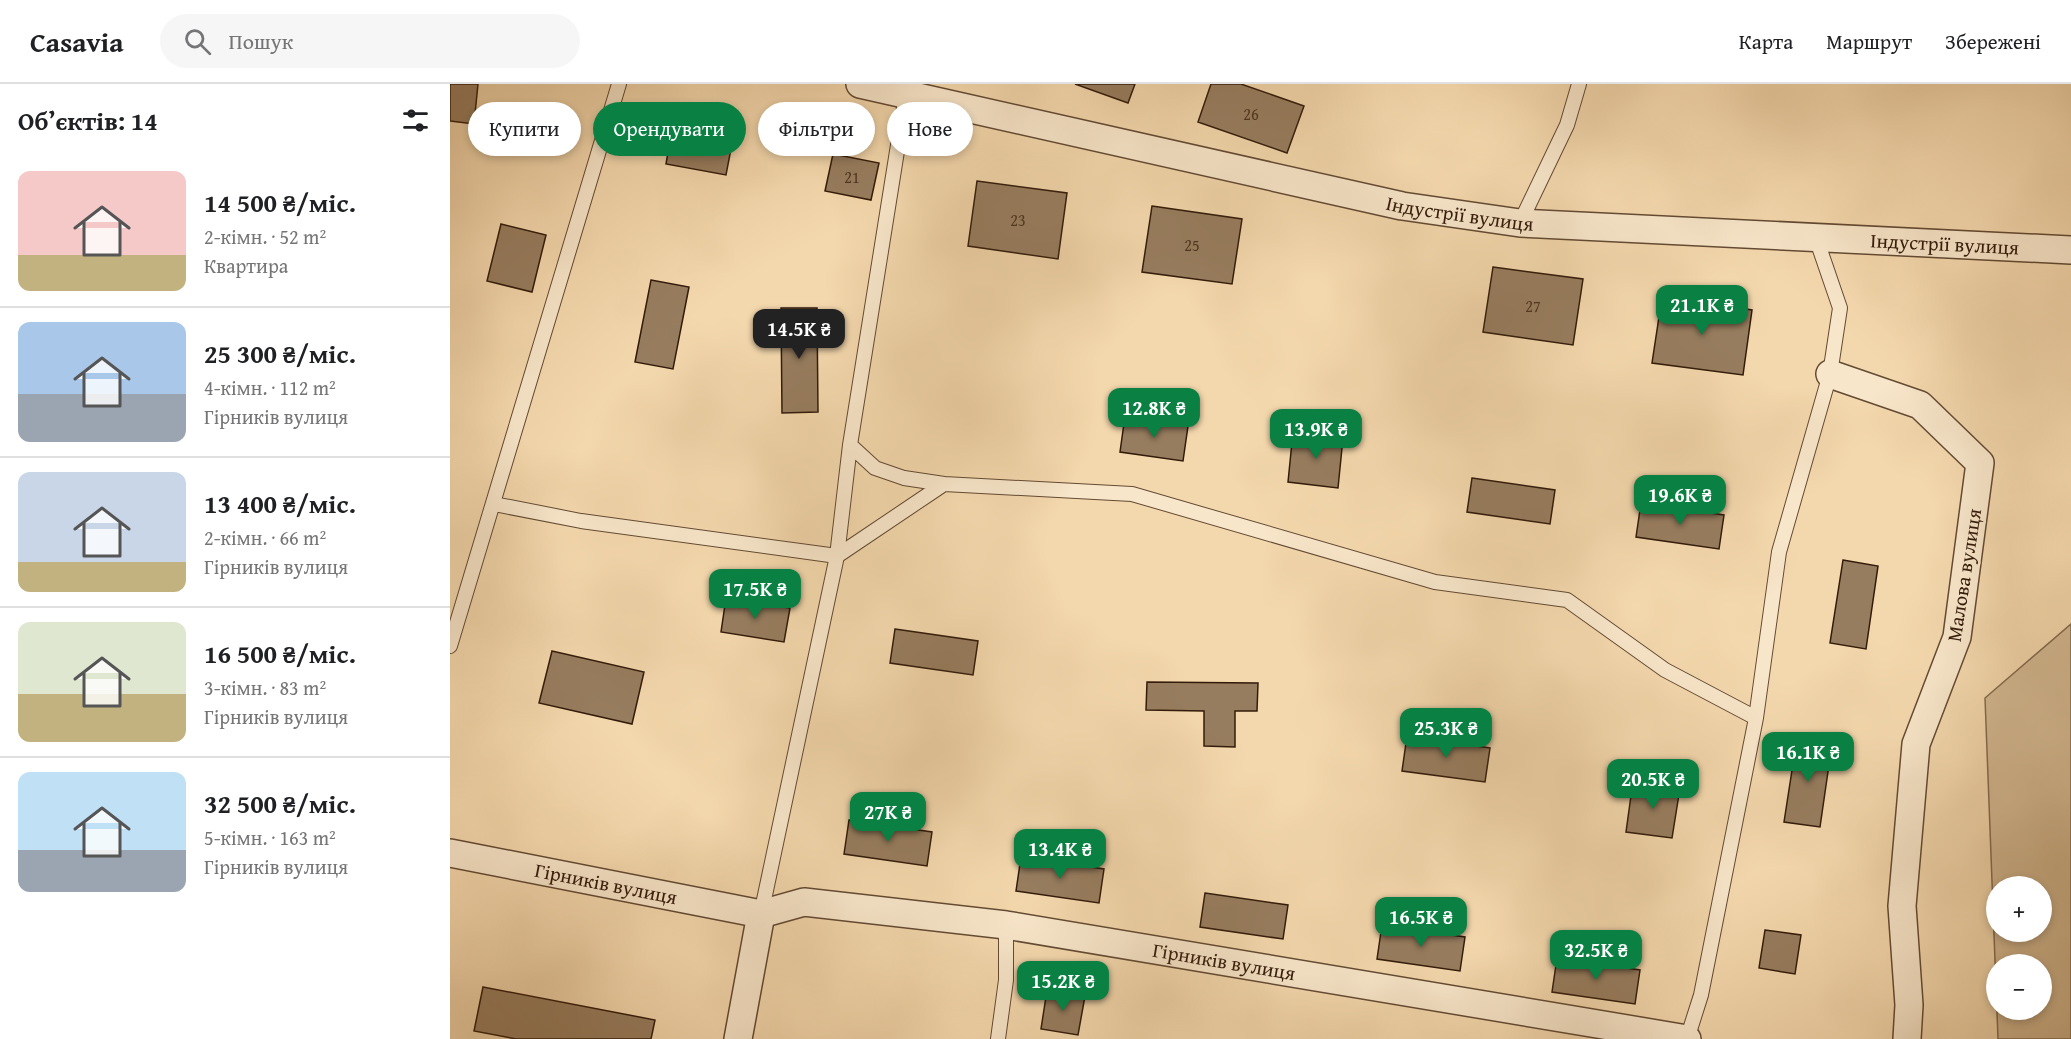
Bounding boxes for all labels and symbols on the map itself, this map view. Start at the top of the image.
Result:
house number: 26 [1243,102,1259,126]
house number: 21 [844,165,860,189]
street label: Індустрії вулиця [1383,188,1534,238]
house number: 23 [1010,208,1026,232]
street label: Індустрії вулиця [1870,225,2020,261]
house number: 25 [1184,233,1200,257]
pin: 21.1K ₴ [1647,285,1757,336]
house number: 27 [1525,294,1541,318]
pin: 14.5K ₴ [744,309,854,360]
pin: 12.8K ₴ [1099,388,1209,439]
pin: 13.9K ₴ [1261,409,1371,460]
pin: 19.6K ₴ [1625,475,1735,526]
street label: Малова вулиця [1939,506,1988,644]
pin: 17.5K ₴ [700,569,810,620]
pin: 25.3K ₴ [1391,708,1501,759]
pin: 16.1K ₴ [1753,732,1863,783]
pin: 20.5K ₴ [1598,759,1708,810]
pin: 27K ₴ [846,792,930,843]
pin: 13.4K ₴ [1005,829,1115,880]
street label: Гірників вулиця [533,855,680,911]
pin: 16.5K ₴ [1366,897,1476,948]
pin: 32.5K ₴ [1541,930,1651,981]
street label: Гірників вулиця [1151,935,1298,987]
pin: 15.2K ₴ [1008,961,1118,1012]

